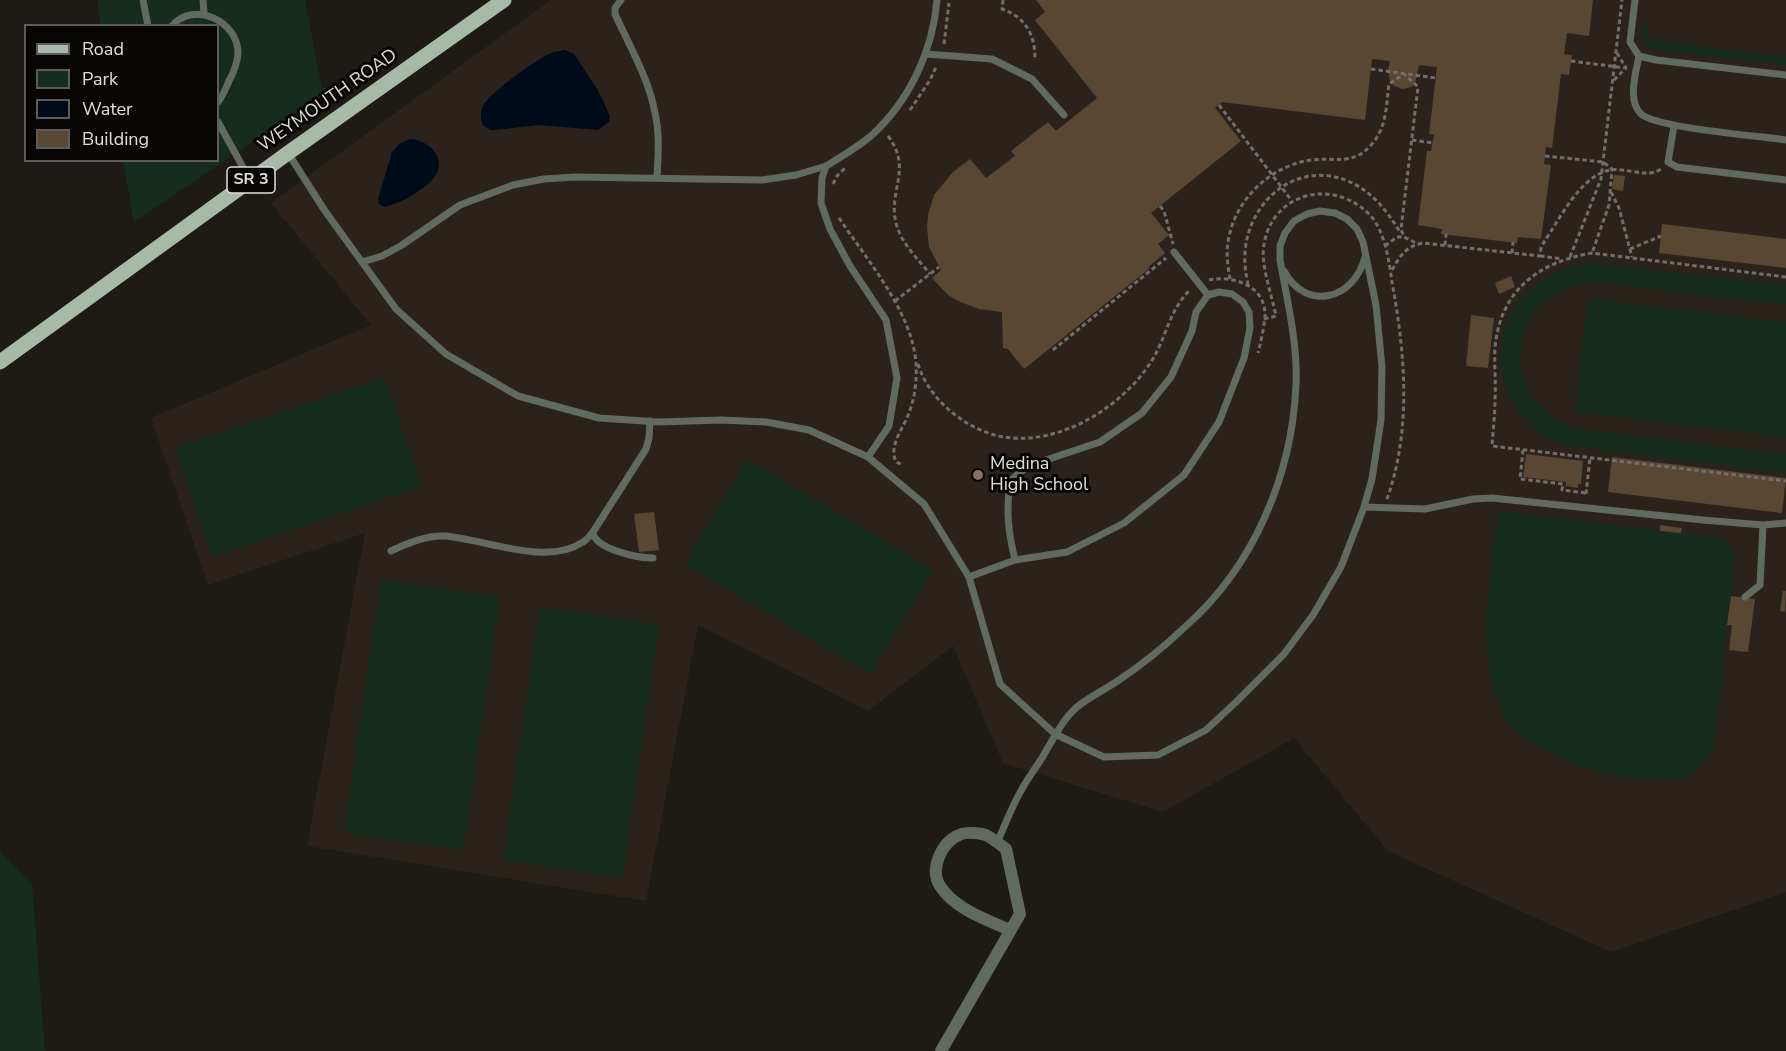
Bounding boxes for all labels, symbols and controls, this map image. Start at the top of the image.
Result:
legend [24,24,219,162]
text: Road [82,37,124,61]
street label: WEYMOUTH ROAD [254,45,402,157]
text: Park [82,67,118,91]
text: Water [82,97,133,121]
text: Building [82,127,149,151]
road number: SR 3 [227,167,275,193]
place label: Medina High School [990,454,1088,496]
marker: Medina High School [971,468,985,482]

